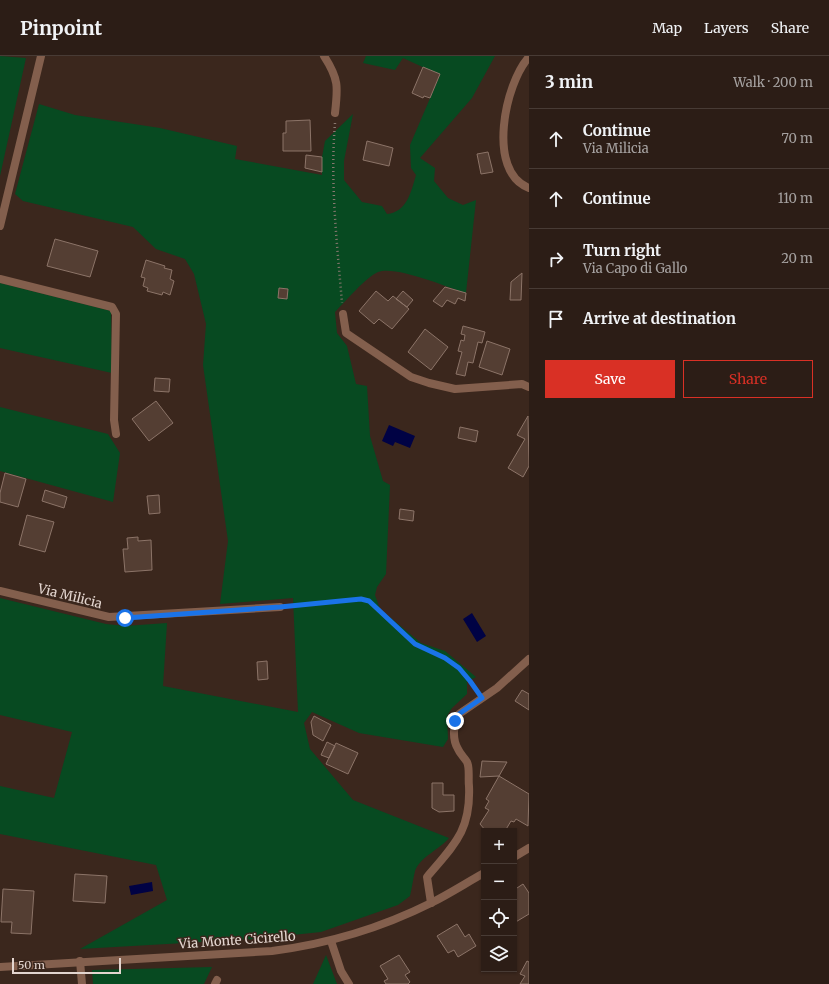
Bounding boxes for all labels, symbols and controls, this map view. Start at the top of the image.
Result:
text: Pinpoint [20,16,102,40]
text: Map [652,19,682,37]
text: Layers [704,19,749,37]
text: Share [771,19,809,37]
text: 3 min [545,71,593,93]
text: Walk · 200 m [733,74,813,91]
text: Continue [583,121,651,140]
icon: ahead [545,128,567,150]
text: 70 m [782,130,813,147]
text: Via Milicia [583,140,649,157]
icon: ahead [545,188,567,210]
text: Continue [583,189,651,208]
text: 110 m [778,190,813,207]
text: Turn right [583,241,661,260]
icon: right [545,248,567,270]
text: 20 m [781,250,813,267]
text: Via Capo di Gallo [583,260,687,277]
icon: arrive [545,308,567,330]
text: Arrive at destination [583,309,736,328]
button: Save [545,360,675,398]
button: Share [683,360,813,398]
street label: Via Milicia [35,580,104,612]
route start [116,609,134,627]
route end [446,712,464,730]
map controls [481,828,517,972]
button: + [481,828,517,864]
button: − [481,864,517,900]
button: locate [481,900,517,936]
street label: Via Monte Cicirello [177,927,297,953]
button: layers [481,936,517,972]
scale bar [12,956,121,975]
text: 50 m [18,958,45,972]

